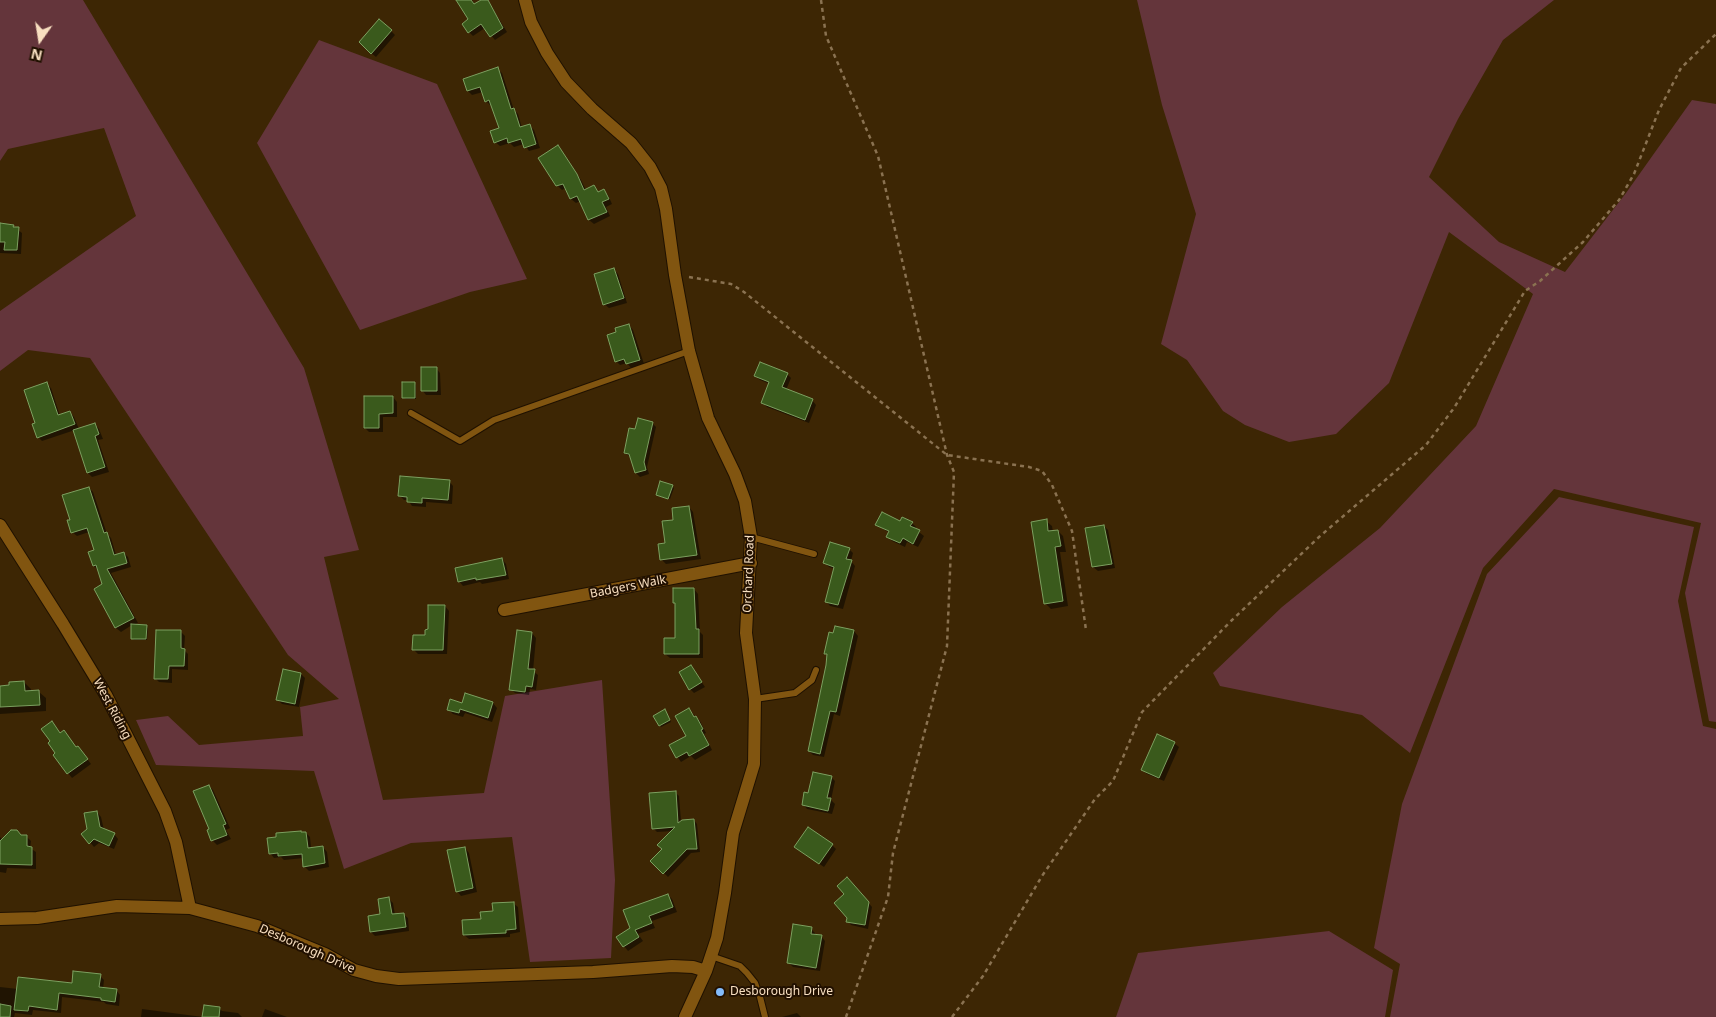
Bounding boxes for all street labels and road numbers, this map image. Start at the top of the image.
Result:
street label: Orchard Road [740,535,758,613]
street label: Badgers Walk [589,573,667,601]
street label: West Riding [90,676,134,742]
street label: Desborough Drive [257,921,357,977]

